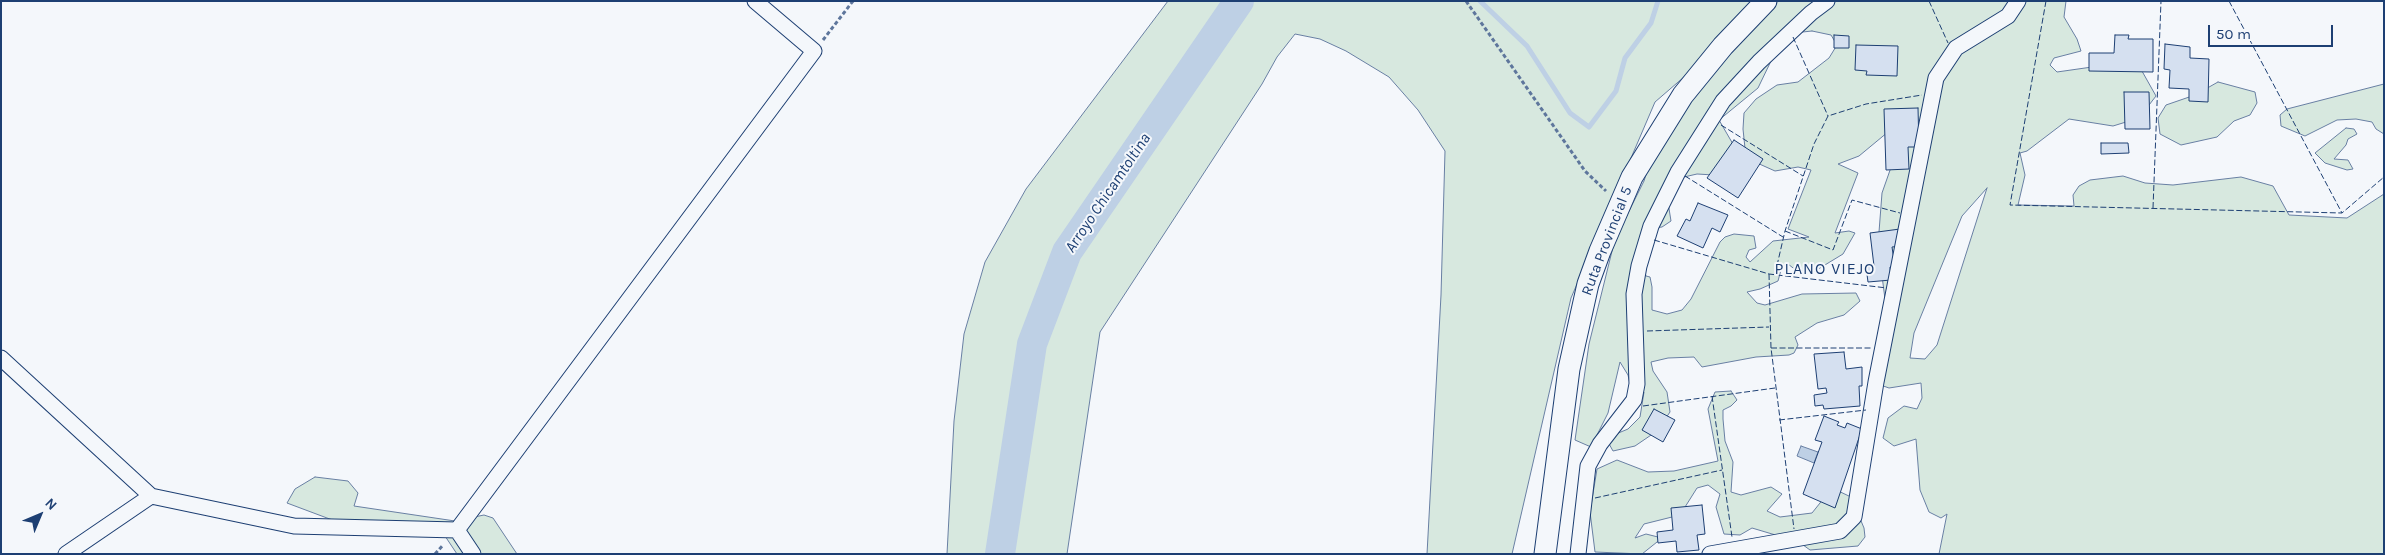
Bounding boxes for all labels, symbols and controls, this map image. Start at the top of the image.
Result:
scale bar [2210,15,2335,47]
text: 50 m [2216,25,2251,43]
water label: Arroyo Chicamtoltina [1061,130,1155,256]
street label: Ruta Provincial 5 [1578,184,1636,298]
district label: PLANO VIEJO [1773,259,1877,279]
north arrow [15,490,65,540]
text: N [41,494,61,514]

